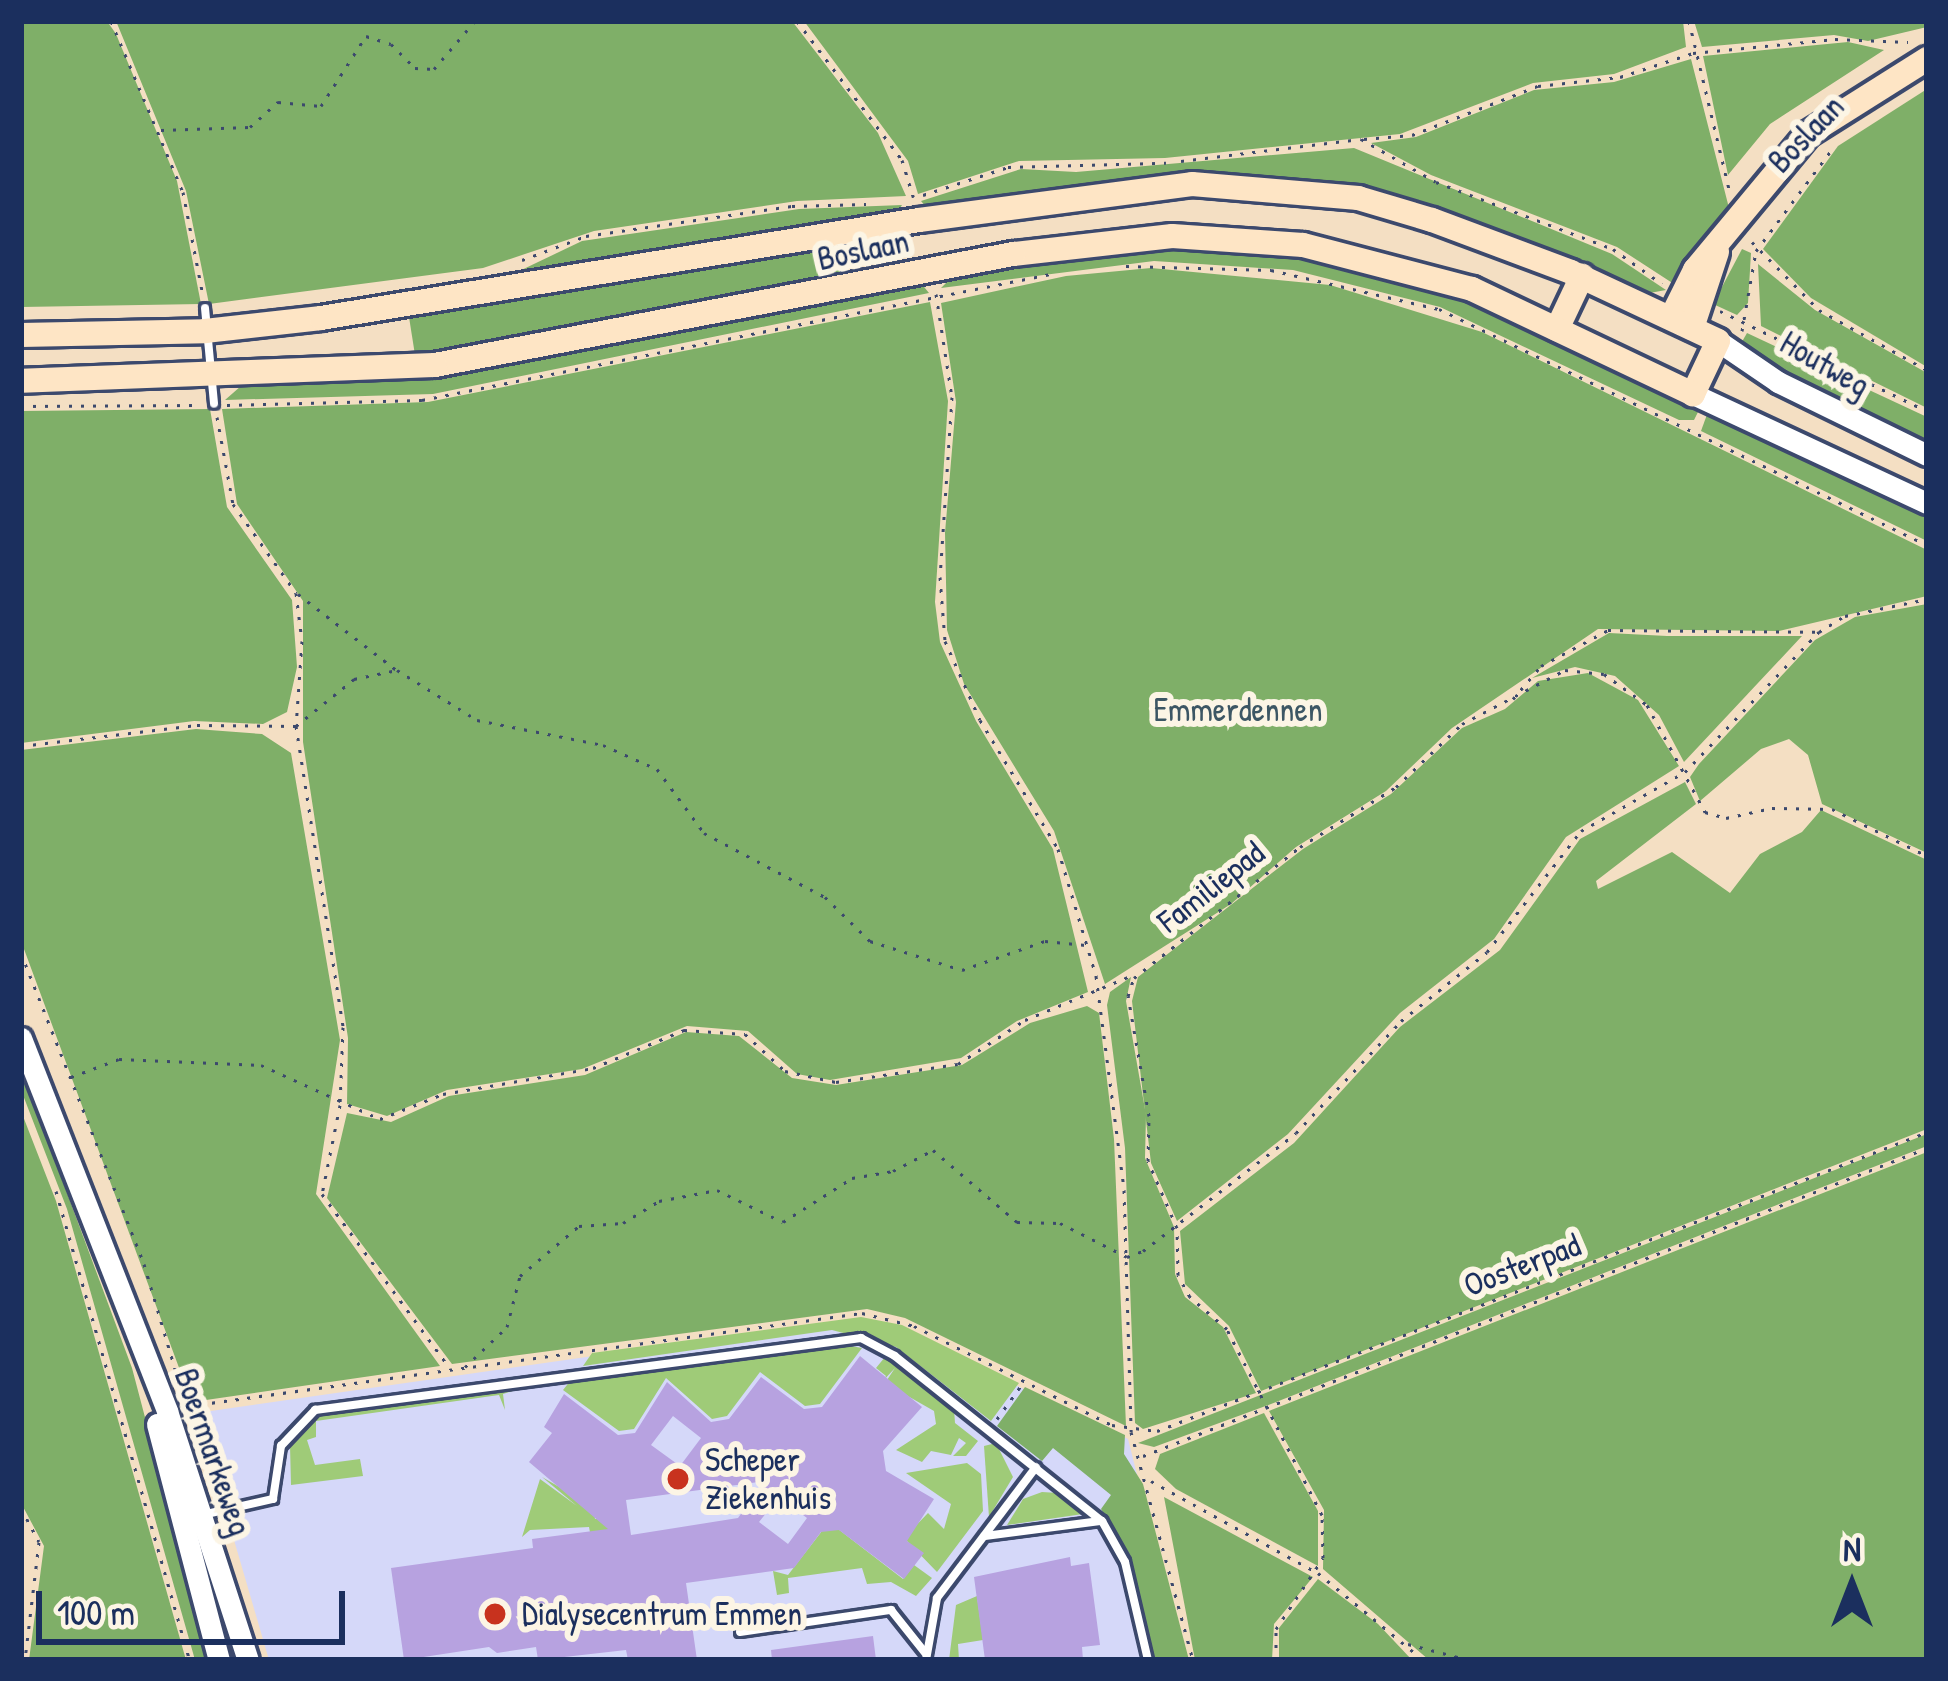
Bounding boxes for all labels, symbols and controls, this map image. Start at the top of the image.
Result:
street label: Boslaan [1760,87,1852,181]
street label: Boslaan [814,221,912,279]
street label: Houtweg [1773,323,1877,405]
park label: Emmerdennen [1153,690,1323,730]
street label: Familiepad [1150,833,1272,941]
street label: Oosterpad [1458,1225,1586,1305]
street label: Boermarkeweg [166,1363,260,1541]
place label: Scheper Ziekenhuis [705,1440,831,1518]
marker: Scheper Ziekenhuis [662,1463,694,1495]
north arrow [1792,1525,1912,1645]
text: N [1843,1527,1861,1571]
scale bar [42,1567,351,1641]
text: 100 m [57,1587,135,1636]
place label: Dialysecentrum Emmen [522,1594,802,1634]
marker: Dialysecentrum Emmen [479,1598,511,1630]

